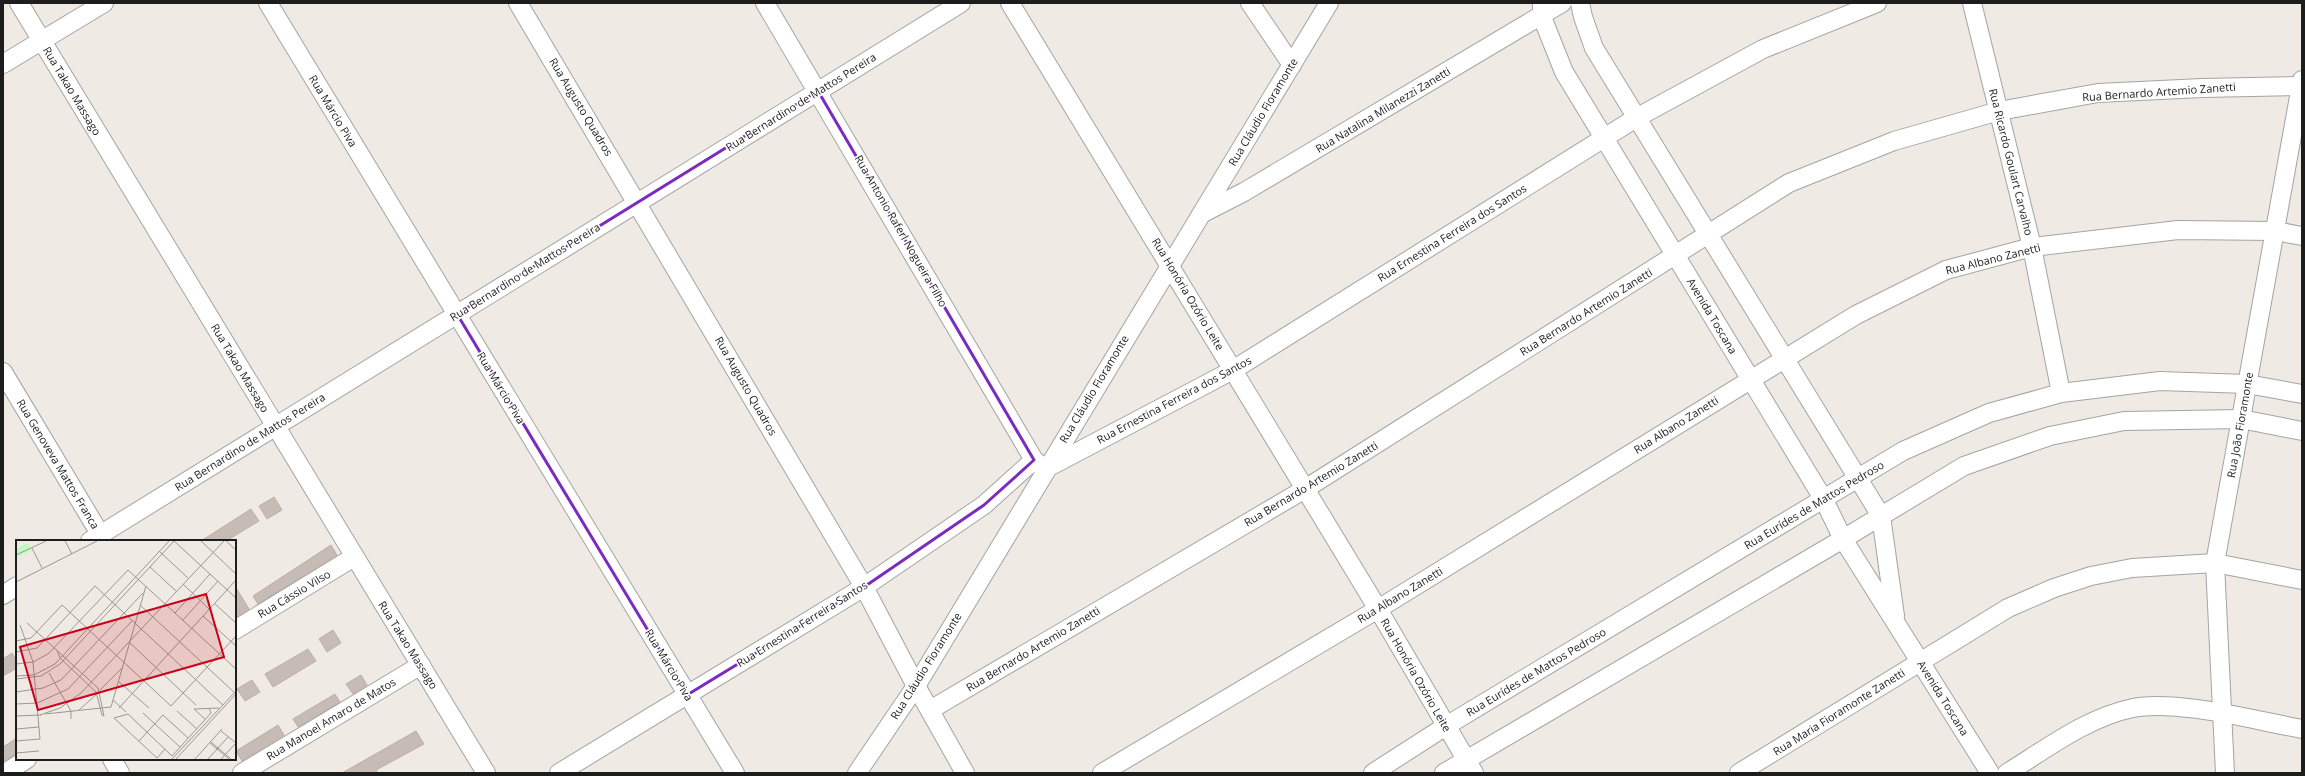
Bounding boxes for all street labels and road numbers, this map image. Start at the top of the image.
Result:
street label: Rua Takao Massago [40,43,105,138]
street label: Rua Bernardino de Mattos Pereira [723,49,879,154]
street label: Rua Augusto Quadros [546,55,617,159]
street label: Rua Cláudio Fioramonte [1224,55,1301,168]
street label: Rua Natalina Milanezzi Zanetti [1313,63,1453,156]
street label: Rua Márcio Piva [306,72,361,150]
street label: Rua Bernardo Artemio Zanetti [2082,79,2236,104]
street label: Rua Ricardo Goulart Carvalho [1986,87,2037,237]
street label: Rua Antonio Raferl Nogueira Filho [852,152,951,310]
street label: Rua Ernestina Ferreira dos Santos [1374,180,1529,285]
street label: Rua Bernardino de Mattos Pereira [447,219,603,324]
street label: Rua Honória Ozório Leite [1149,235,1228,353]
street label: Rua Albano Zanetti [1944,239,2042,278]
street label: Rua Bernardo Artemio Zanetti [1517,264,1655,359]
street label: Avenida Toscana [1684,275,1741,356]
street label: Rua Takao Massago [208,320,273,415]
street label: Rua Cláudio Fioramonte [1055,332,1132,445]
street label: Rua Augusto Quadros [712,333,781,438]
street label: Rua Márcio Piva [474,349,529,427]
street label: Rua Ernestina Ferreira dos Santos [1094,352,1254,447]
street label: Rua João Fioramonte [2223,371,2256,479]
street label: Rua Bernardino de Mattos Pereira [172,389,328,494]
street label: Rua Albano Zanetti [1631,392,1721,457]
street label: Rua Genoveva Mattos Franca [14,396,103,532]
street label: Rua Bernardo Artemio Zanetti [1241,438,1381,530]
street label: Rua Eurídes de Mattos Pedroso [1741,457,1887,552]
street label: Rua Albano Zanetti [1354,563,1445,626]
street label: Rua Cássio Vilso [255,566,333,621]
street label: Rua Ernestina Ferreira Santos [733,577,870,670]
street label: Rua Takao Massago [375,598,442,692]
street label: Rua Bernardo Artemio Zanetti [963,603,1103,695]
street label: Rua Cláudio Fioramonte [887,609,965,722]
street label: Rua Honória Ozório Leite [1378,615,1455,734]
street label: Rua Eurídes de Mattos Pedroso [1463,624,1609,719]
street label: Rua Márcio Piva [642,626,697,704]
street label: Avenida Toscana [1914,657,1973,738]
street label: Rua Maria Fioramonte Zanetti [1770,665,1908,758]
street label: Rua Manoel Amaro de Matos [263,674,398,763]

